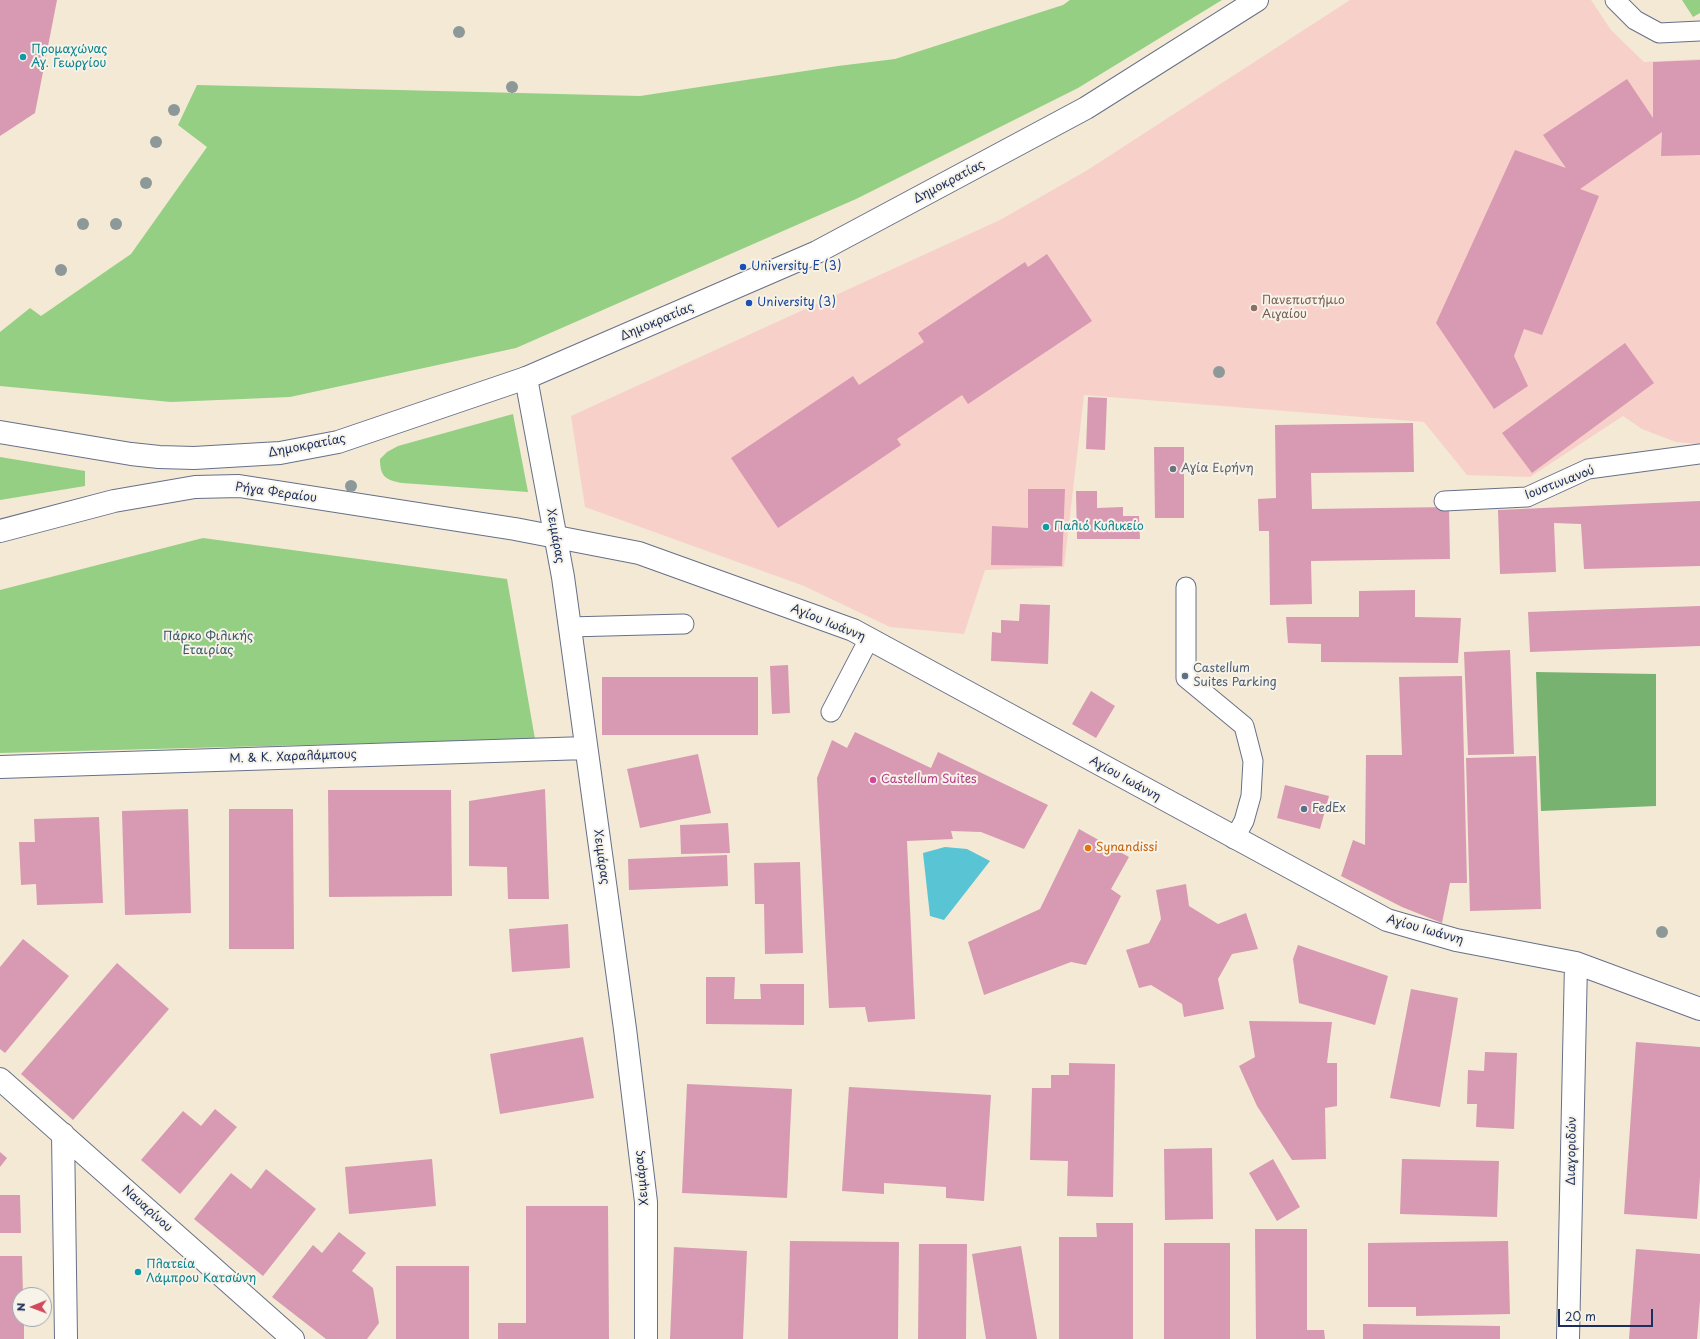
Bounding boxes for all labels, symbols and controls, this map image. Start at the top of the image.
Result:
place label: Προμαχώνας Αγ. Γεωργίου [31,43,107,71]
marker: Προμαχώνας Αγ. Γεωργίου [18,52,28,62]
street label: Δημοκρατίας [911,157,987,207]
place label: University E (3) [751,260,841,274]
marker: University E (3) [738,262,748,272]
place label: Πανεπιστήμιο Αιγαίου [1262,294,1345,322]
place label: University (3) [757,296,836,310]
marker: University (3) [744,298,754,308]
street label: Δημοκρατίας [618,300,696,344]
marker: Πανεπιστήμιο Αιγαίου [1249,303,1259,313]
street label: Δημοκρατίας [267,431,347,461]
place label: Αγία Ειρήνη [1181,462,1254,476]
street label: Ιουστινιανού [1523,463,1597,503]
marker: Αγία Ειρήνη [1168,464,1178,474]
street label: Ρήγα Φεραίου [234,480,318,506]
street label: Χειμάρας [543,507,567,565]
place label: Παλιό Κυλικείο [1054,520,1144,534]
marker: Παλιό Κυλικείο [1041,522,1051,532]
street label: Αγίου Ιωάννη [789,601,867,645]
park label: Πάρκο Φιλικής Εταιρίας [163,630,253,658]
place label: Castellum Suites Parking [1193,662,1277,690]
marker: Castellum Suites Parking [1180,671,1190,681]
street label: Μ. & Κ. Χαραλάμπους [229,748,357,766]
street label: Αγίου Ιωάννη [1087,753,1163,805]
place label: Castellum Suites [881,773,977,787]
marker: Castellum Suites [868,775,878,785]
place label: FedEx [1312,802,1346,816]
marker: FedEx [1299,804,1309,814]
street label: Χειμάρας [590,829,612,885]
place label: Synandissi [1096,841,1158,855]
marker: Synandissi [1083,843,1093,853]
street label: Αγίου Ιωάννη [1385,912,1465,948]
street label: Διαγοριδών [1564,1116,1580,1186]
street label: Χειμάρας [632,1150,652,1206]
street label: Ναυαρίνου [119,1183,175,1235]
place label: Πλατεία Λάμπρου Κατσώνη [146,1258,256,1286]
marker: Πλατεία Λάμπρου Κατσώνη [133,1267,143,1277]
north arrow [12,1287,52,1327]
scale bar [1560,1301,1655,1327]
text: N [12,1303,29,1312]
text: 20 m [1565,1307,1596,1325]

